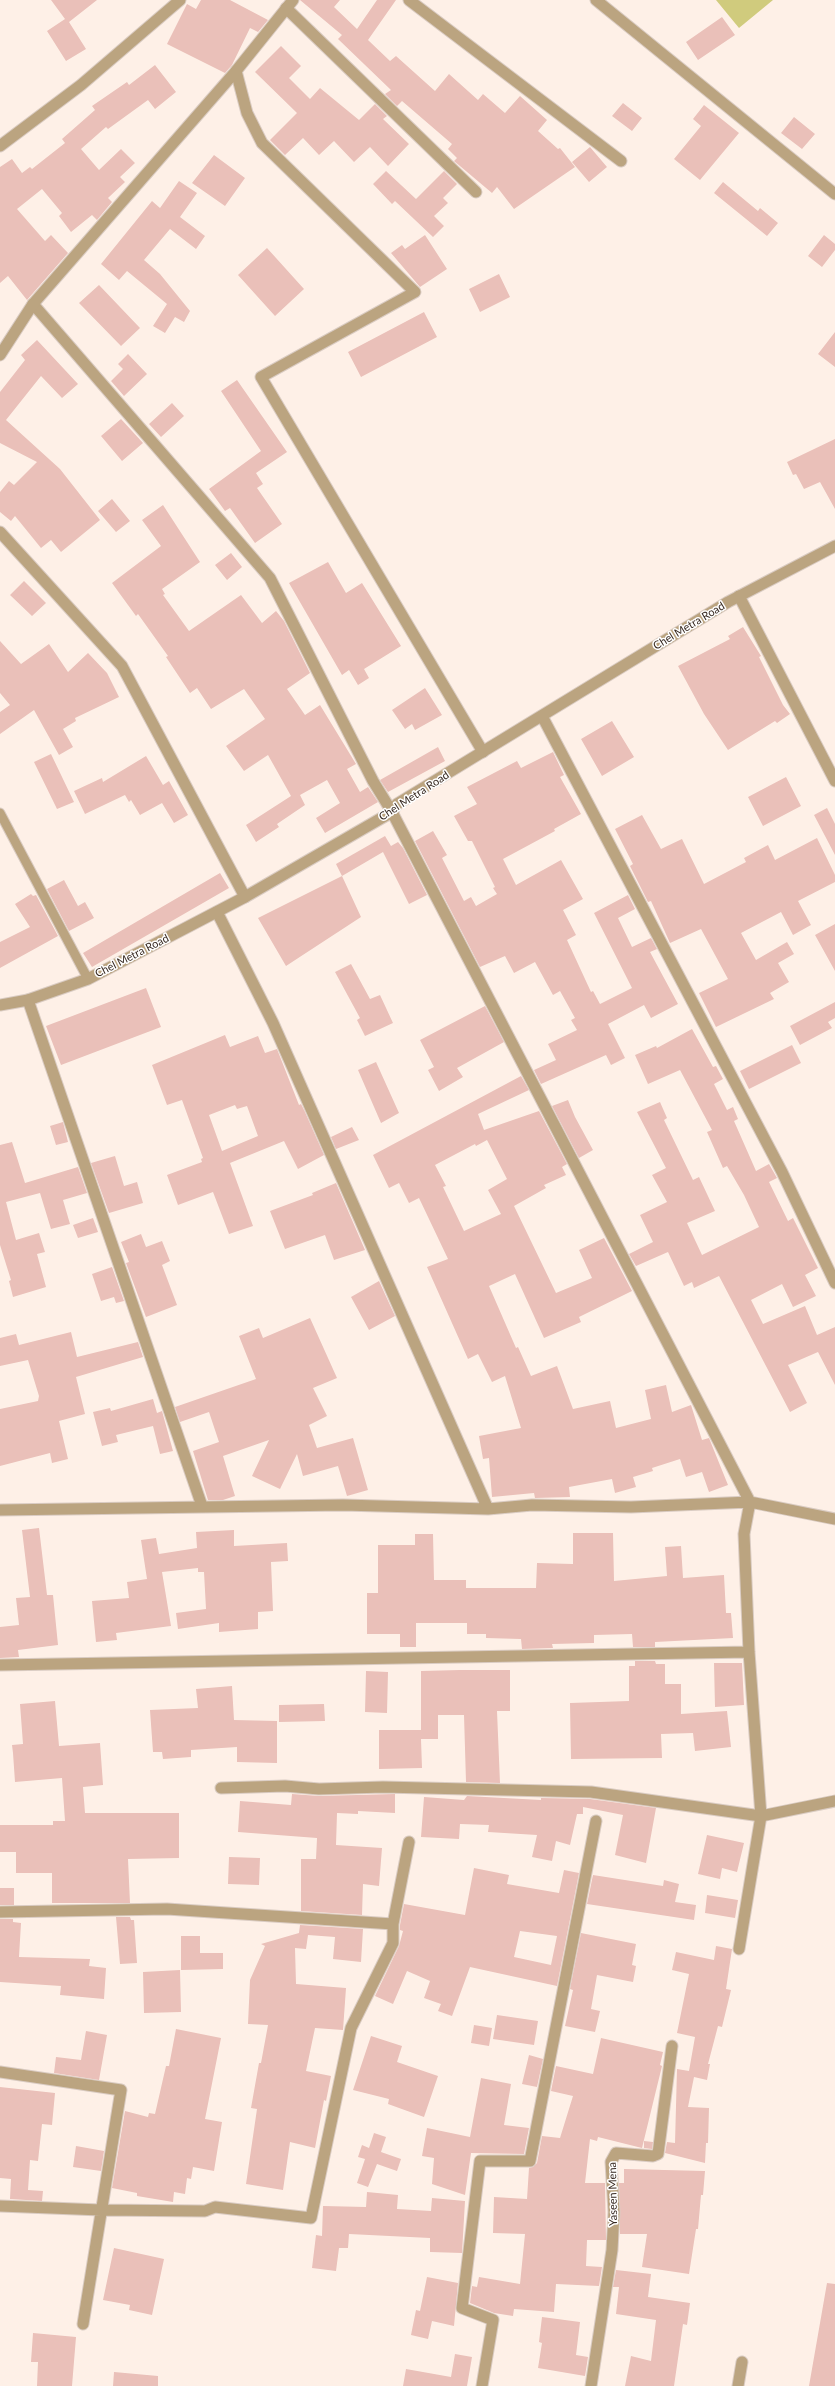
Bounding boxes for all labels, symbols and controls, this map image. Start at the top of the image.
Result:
street label: Chel Metra Road [651,599,727,653]
street label: Chel Metra Road [376,768,452,824]
street label: Chel Metra Road [93,932,171,980]
street label: Yaseen Mena [606,2162,620,2226]

